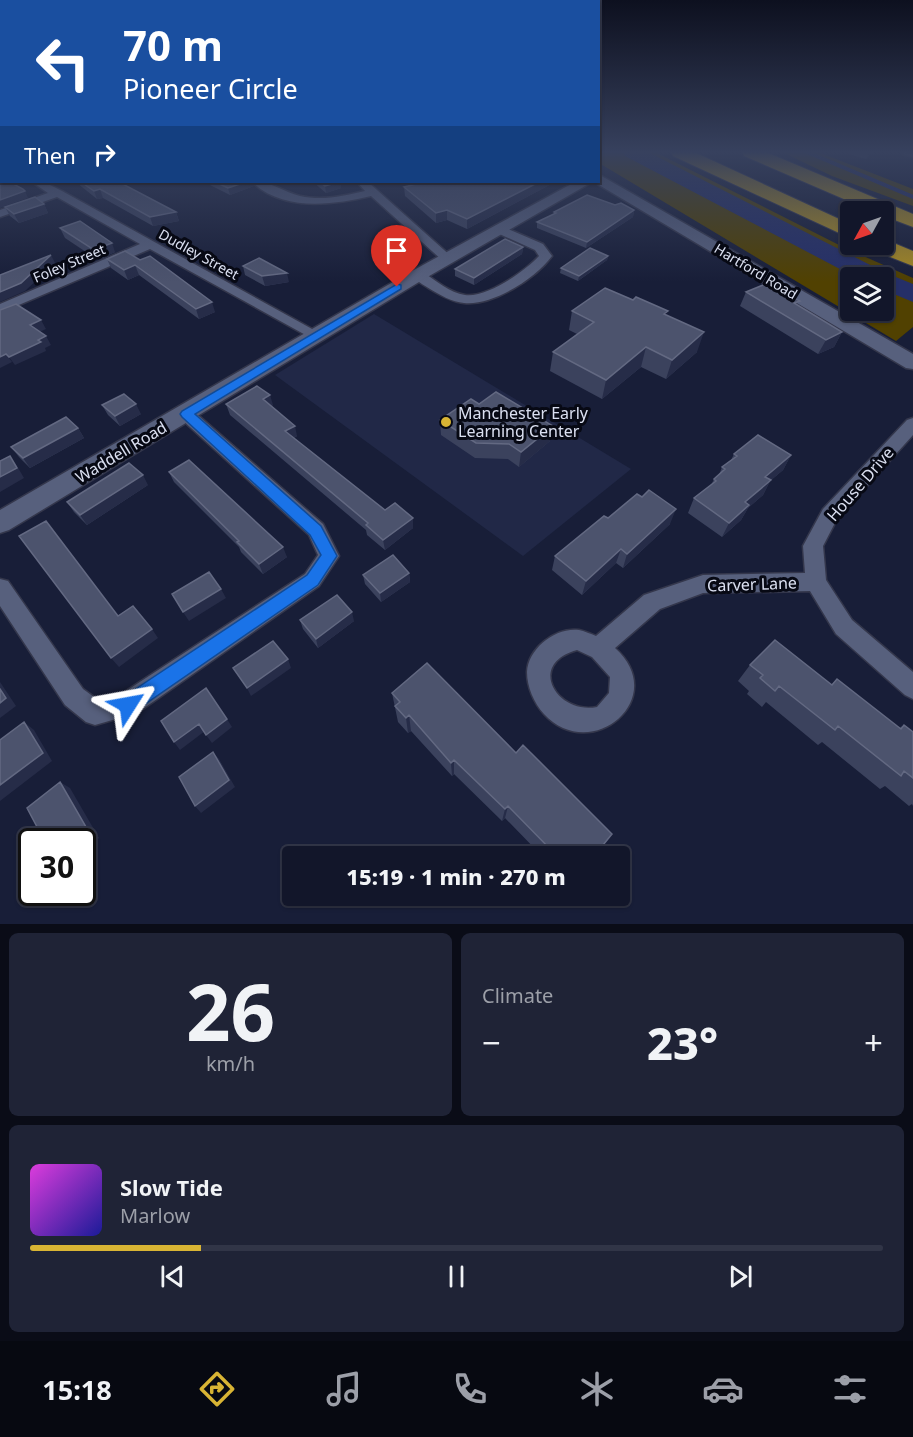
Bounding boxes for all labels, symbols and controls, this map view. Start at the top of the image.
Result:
text: 70 m [123,16,223,73]
icon: left [24,24,102,102]
text: Pioneer Circle [123,70,298,107]
icon: right [88,138,121,171]
text: Then [24,140,76,170]
north arrow [840,201,894,255]
map controls [840,201,894,321]
street label: Dudley Street [156,224,242,284]
pin [371,225,422,287]
icon: arrive [380,234,413,267]
street label: Foley Street [30,239,108,287]
street label: Hartford Road [711,239,801,303]
button: layers [840,267,894,321]
place label: Manchester Early Learning Center [458,402,589,442]
marker: Manchester Early Learning Center [439,415,453,429]
street label: Waddell Road [71,416,171,488]
street label: House Drive [822,442,898,526]
street label: Carver Lane [707,571,797,597]
position arrow [96,673,160,737]
speed limit sign: 30 [18,828,96,906]
text: 15:19 · 1 min · 270 m [346,861,566,891]
text: 26 [186,958,275,1064]
text: Climate [482,982,553,1009]
text: 23° [647,1012,718,1073]
text: − [482,1020,501,1065]
text: + [864,1020,883,1065]
text: km/h [206,1050,255,1077]
text: Slow Tide [120,1172,223,1202]
text: Marlow [120,1202,190,1229]
icon: previous [156,1260,189,1293]
icon: pause [440,1260,473,1293]
icon: next [724,1260,757,1293]
icon: directions [196,1368,238,1410]
icon: music [323,1368,365,1410]
icon: phone [449,1368,491,1410]
icon: climate [576,1368,618,1410]
icon: car [702,1368,744,1410]
icon: filters [829,1368,871,1410]
text: 15:18 [42,1371,112,1408]

